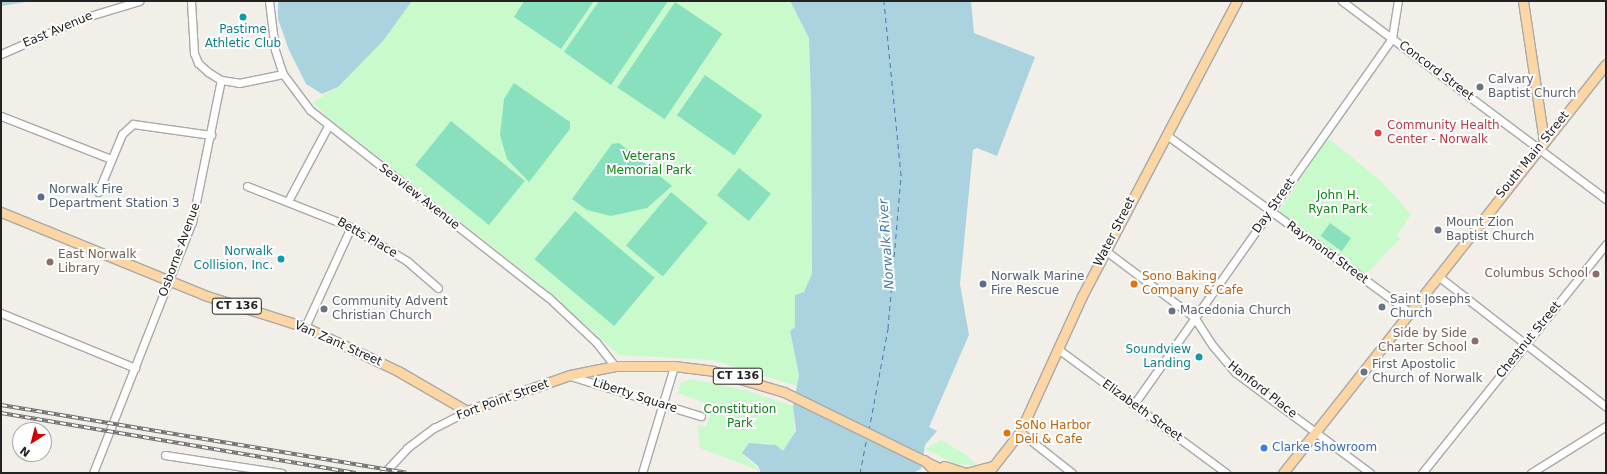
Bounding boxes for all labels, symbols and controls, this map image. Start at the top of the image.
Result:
street label: East Avenue [21,9,95,51]
marker: Pastime Athletic Club [238,12,248,22]
place label: Pastime Athletic Club [205,23,281,51]
street label: Concord Street [1396,38,1476,104]
place label: Calvary Baptist Church [1488,73,1576,101]
marker: Calvary Baptist Church [1475,82,1485,92]
street label: South Main Street [1494,109,1572,201]
place label: Community Health Center - Norwalk [1387,119,1500,147]
marker: Community Health Center - Norwalk [1372,127,1384,139]
park label: Veterans Memorial Park [606,150,692,178]
street label: Seaview Avenue [376,161,462,233]
street label: Day Street [1250,176,1298,236]
place label: Norwalk Fire Department Station 3 [49,183,180,211]
park label: John H. Ryan Park [1308,189,1368,217]
marker: Norwalk Fire Department Station 3 [36,192,46,202]
street label: Water Street [1091,195,1139,269]
water label: Norwalk River [876,198,898,290]
street label: Osborne Avenue [156,201,204,299]
street label: Betts Place [334,215,400,261]
place label: Mount Zion Baptist Church [1446,216,1534,244]
street label: Raymond Street [1284,219,1370,287]
marker: Mount Zion Baptist Church [1433,225,1443,235]
place label: Norwalk Collision, Inc. [194,245,273,273]
place label: East Norwalk Library [58,248,136,276]
marker: Norwalk Collision, Inc. [276,254,286,264]
marker: East Norwalk Library [45,257,55,267]
place label: Columbus School [1485,267,1588,281]
marker: Columbus School [1591,269,1601,279]
place label: Norwalk Marine Fire Rescue [991,270,1084,298]
place label: Sono Baking Company & Cafe [1142,270,1243,298]
marker: Norwalk Marine Fire Rescue [978,279,988,289]
marker: Sono Baking Company & Cafe [1129,279,1139,289]
place label: Saint Josephs Church [1390,293,1470,321]
place label: Community Advent Christian Church [332,295,448,323]
road number: CT 136 [211,297,263,315]
street label: Chestnut Street [1494,299,1564,381]
marker: Saint Josephs Church [1377,302,1387,312]
marker: Community Advent Christian Church [319,304,329,314]
place label: Macedonia Church [1180,304,1291,318]
marker: Macedonia Church [1167,306,1177,316]
street label: Van Zant Street [292,318,384,370]
place label: Side by Side Charter School [1378,327,1467,355]
marker: Side by Side Charter School [1470,336,1480,346]
place label: Soundview Landing [1126,343,1191,371]
marker: Soundview Landing [1194,352,1204,362]
place label: First Apostolic Church of Norwalk [1372,358,1482,386]
street label: Hanford Place [1225,359,1299,421]
road number: CT 136 [712,367,764,385]
marker: First Apostolic Church of Norwalk [1359,367,1369,377]
street label: Liberty Square [591,376,679,416]
street label: Fort Point Street [455,377,551,423]
street label: Elizabeth Street [1099,377,1185,445]
park label: Constitution Park [704,403,776,431]
place label: SoNo Harbor Deli & Cafe [1015,419,1091,447]
north arrow [12,422,52,462]
marker: SoNo Harbor Deli & Cafe [1002,428,1012,438]
place label: Clarke Showroom [1272,441,1377,455]
text: N [18,443,33,459]
marker: Clarke Showroom [1259,443,1269,453]

